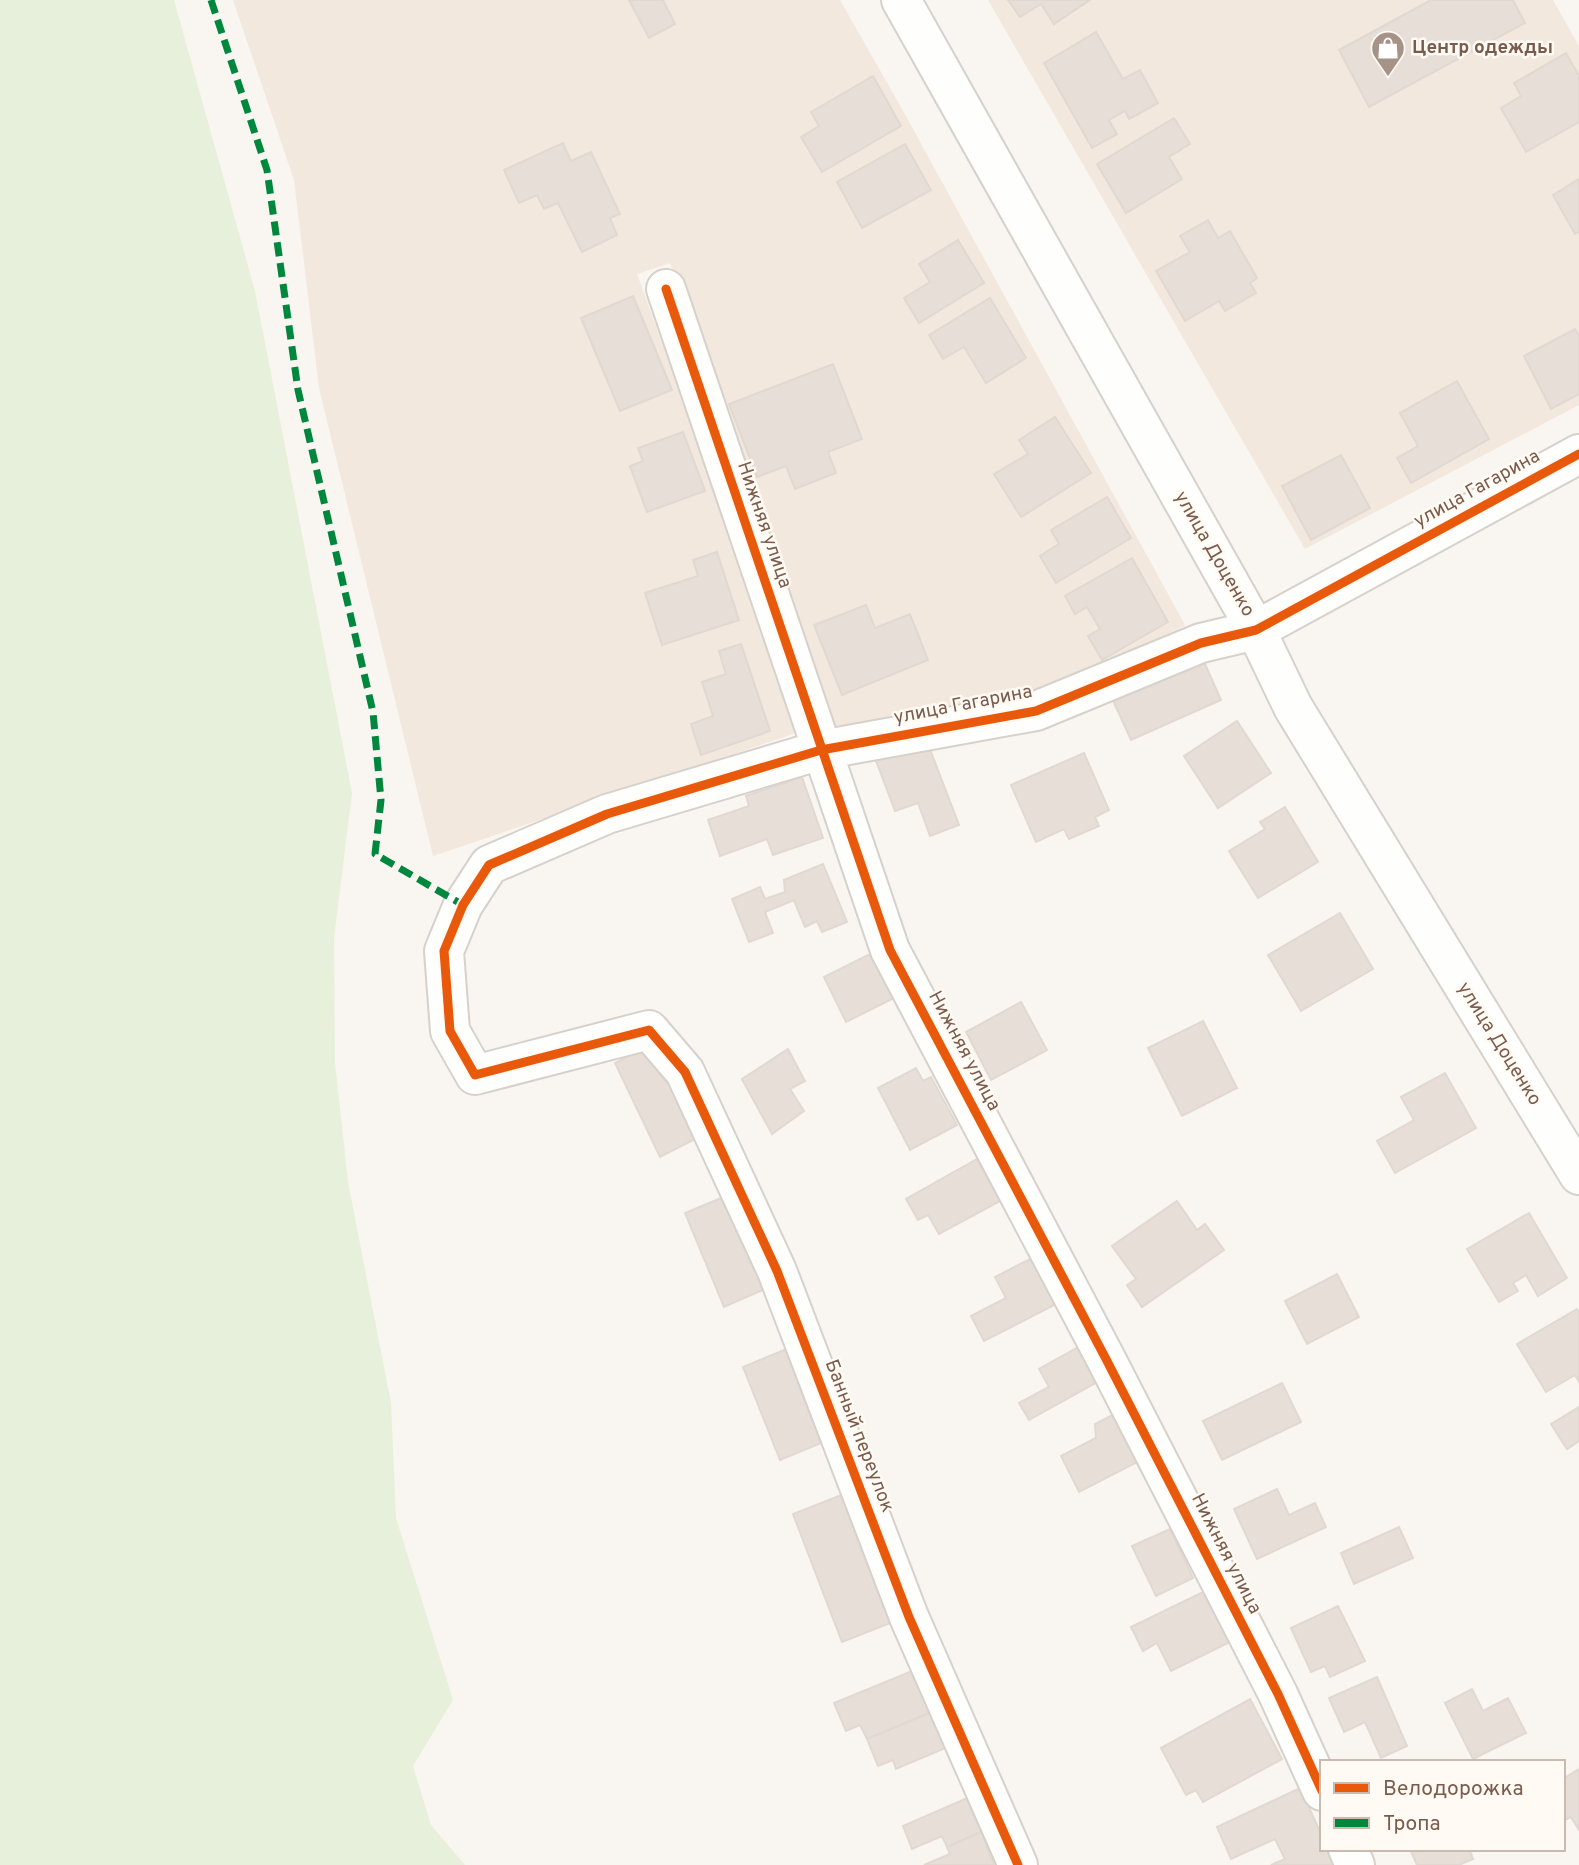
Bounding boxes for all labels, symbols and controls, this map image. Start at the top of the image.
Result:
shop icon: Центр одежды [1369,29,1407,78]
place label: Центр одежды [1412,36,1553,60]
street label: улица Гагарина [1410,444,1544,534]
street label: Нижняя улица [731,459,797,591]
street label: улица Доценко [1168,487,1260,621]
street label: улица Гагарина [892,680,1034,730]
street label: улица Доценко [1451,978,1547,1110]
street label: Нижняя улица [922,987,1006,1115]
street label: Банный переулок [819,1356,899,1516]
street label: Нижняя улица [1185,1490,1267,1618]
legend [1320,1760,1565,1851]
text: Велодорожка [1383,1776,1523,1803]
text: Тропа [1383,1811,1441,1838]

